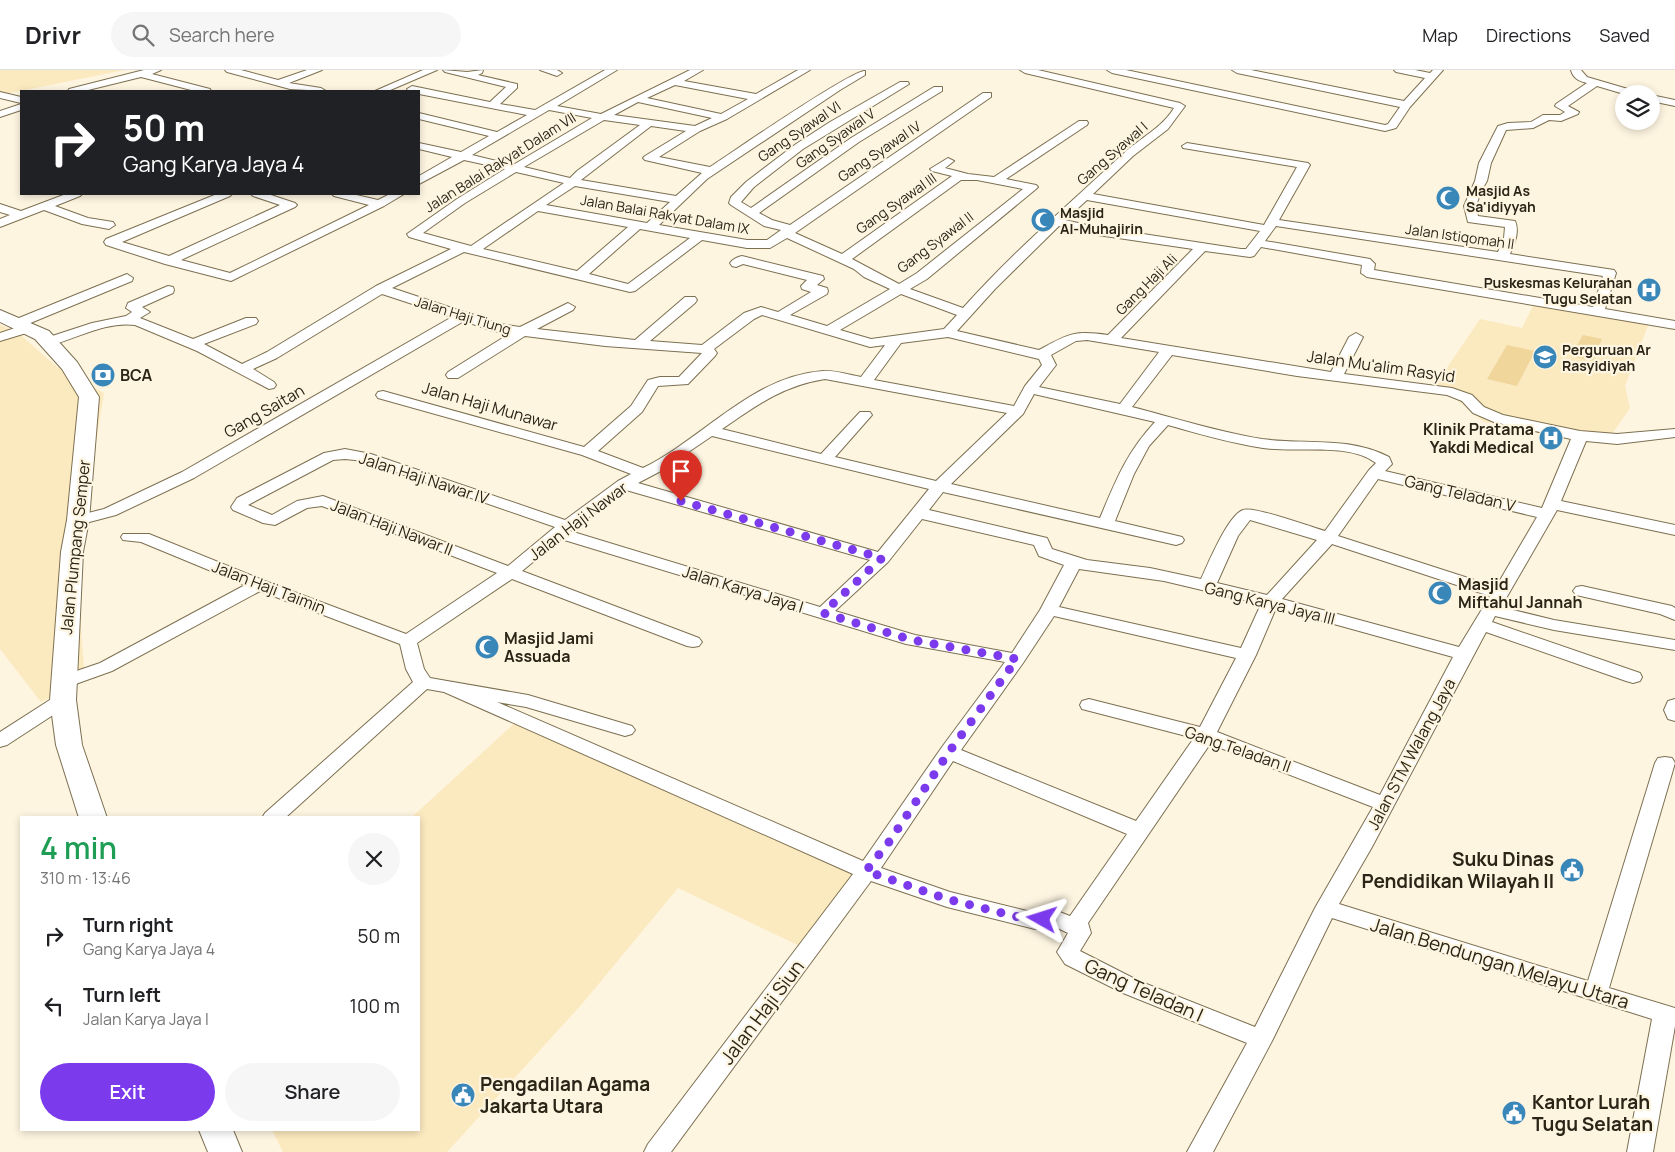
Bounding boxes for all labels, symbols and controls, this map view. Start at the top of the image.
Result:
search box [111,12,461,57]
text: Drivr [25,18,81,51]
icon: search [129,21,157,49]
text: Search here [169,22,275,48]
text: Map [1422,23,1458,47]
text: Directions [1486,23,1571,47]
text: Saved [1599,23,1650,47]
map controls [1615,85,1660,130]
button: layers [1615,85,1660,130]
street label: Gang Syawal VI [754,97,844,165]
text: 50 m [123,104,205,152]
street label: Gang Syawal V [792,105,878,171]
street label: Jalan Balai Rakyat Dalam VII [421,108,579,216]
icon: right [40,110,105,175]
street label: Gang Syawal IV [834,116,925,186]
street label: Gang Syawal I [1073,117,1151,189]
text: Gang Karya Jaya 4 [123,149,305,179]
street label: Gang Syawal III [852,168,940,238]
place label: Masjid As Sa'idiyyah [1466,181,1536,216]
mosque icon: Masjid As Sa'idiyyah [1435,185,1461,211]
street label: Jalan Balai Rakyat Dalam IX [579,190,752,238]
place label: Masjid Al-Muhajirin [1060,203,1143,238]
street label: Gang Syawal II [893,207,977,277]
mosque icon: Masjid Al-Muhajirin [1030,207,1056,233]
street label: Jalan Istiqomah II [1404,219,1516,253]
street label: Gang Haji Ali [1111,249,1181,319]
place label: Puskesmas Kelurahan Tugu Selatan [1484,273,1632,308]
hospital icon: Puskesmas Kelurahan Tugu Selatan [1636,277,1662,303]
street label: Jalan Haji Tiung [412,291,514,339]
place label: Perguruan Ar Rasyidiyah [1562,340,1651,375]
school or university icon: Perguruan Ar Rasyidiyah [1532,344,1558,370]
street label: Jalan Mu'alim Rasyid [1306,345,1456,387]
bank icon: BCA [90,362,116,388]
place label: BCA [120,364,153,386]
street label: Jalan Haji Munawar [420,376,560,436]
street label: Gang Saitan [220,379,308,443]
place label: Klinik Pratama Yakdi Medical [1423,418,1534,458]
hospital icon: Klinik Pratama Yakdi Medical [1538,425,1564,451]
street label: Jalan Haji Nawar IV [356,447,492,509]
pin [660,450,702,501]
icon: arrive [667,457,695,485]
street label: Jalan Plumpang Semper [55,458,95,636]
street label: Gang Teladan V [1402,470,1518,517]
street label: Jalan Haji Nawar [524,476,632,565]
street label: Jalan Haji Nawar II [328,494,456,560]
street label: Jalan Haji Taimin [209,555,329,619]
street label: Jalan Karya Jaya I [680,560,806,618]
place label: Masjid Miftahul Jannah [1458,573,1583,613]
street label: Gang Karya Jaya III [1202,576,1338,630]
mosque icon: Masjid Miftahul Jannah [1427,580,1453,606]
place label: Masjid Jami Assuada [504,627,594,667]
mosque icon: Masjid Jami Assuada [474,634,500,660]
street label: Jalan STM Walang Jaya [1362,674,1460,834]
street label: Gang Teladan II [1182,721,1294,777]
text: 4 min [40,827,117,868]
button: close [348,833,400,885]
place label: Suku Dinas Pendidikan Wilayah II [1361,846,1554,894]
public building icon: Suku Dinas Pendidikan Wilayah II [1559,857,1585,883]
text: 310 m · 13:46 [40,867,131,889]
position arrow [1015,892,1067,944]
street label: Jalan Bendungan Melayu Utara [1368,911,1632,1015]
text: Turn right [83,912,173,938]
icon: right [40,922,68,950]
text: 50 m [358,923,400,949]
text: Gang Karya Jaya 4 [83,938,215,960]
street label: Gang Teladan I [1080,952,1208,1028]
street label: Jalan Haji Siun [714,954,810,1070]
text: Turn left [83,982,161,1008]
icon: left [40,992,68,1020]
text: 100 m [349,993,400,1019]
text: Jalan Karya Jaya I [83,1008,209,1030]
button: Exit [40,1063,215,1121]
button: Share [225,1063,400,1121]
place label: Pengadilan Agama Jakarta Utara [480,1071,650,1119]
public building icon: Pengadilan Agama Jakarta Utara [450,1082,476,1108]
place label: Kantor Lurah Tugu Selatan [1532,1089,1653,1137]
public building icon: Kantor Lurah Tugu Selatan [1501,1100,1527,1126]

